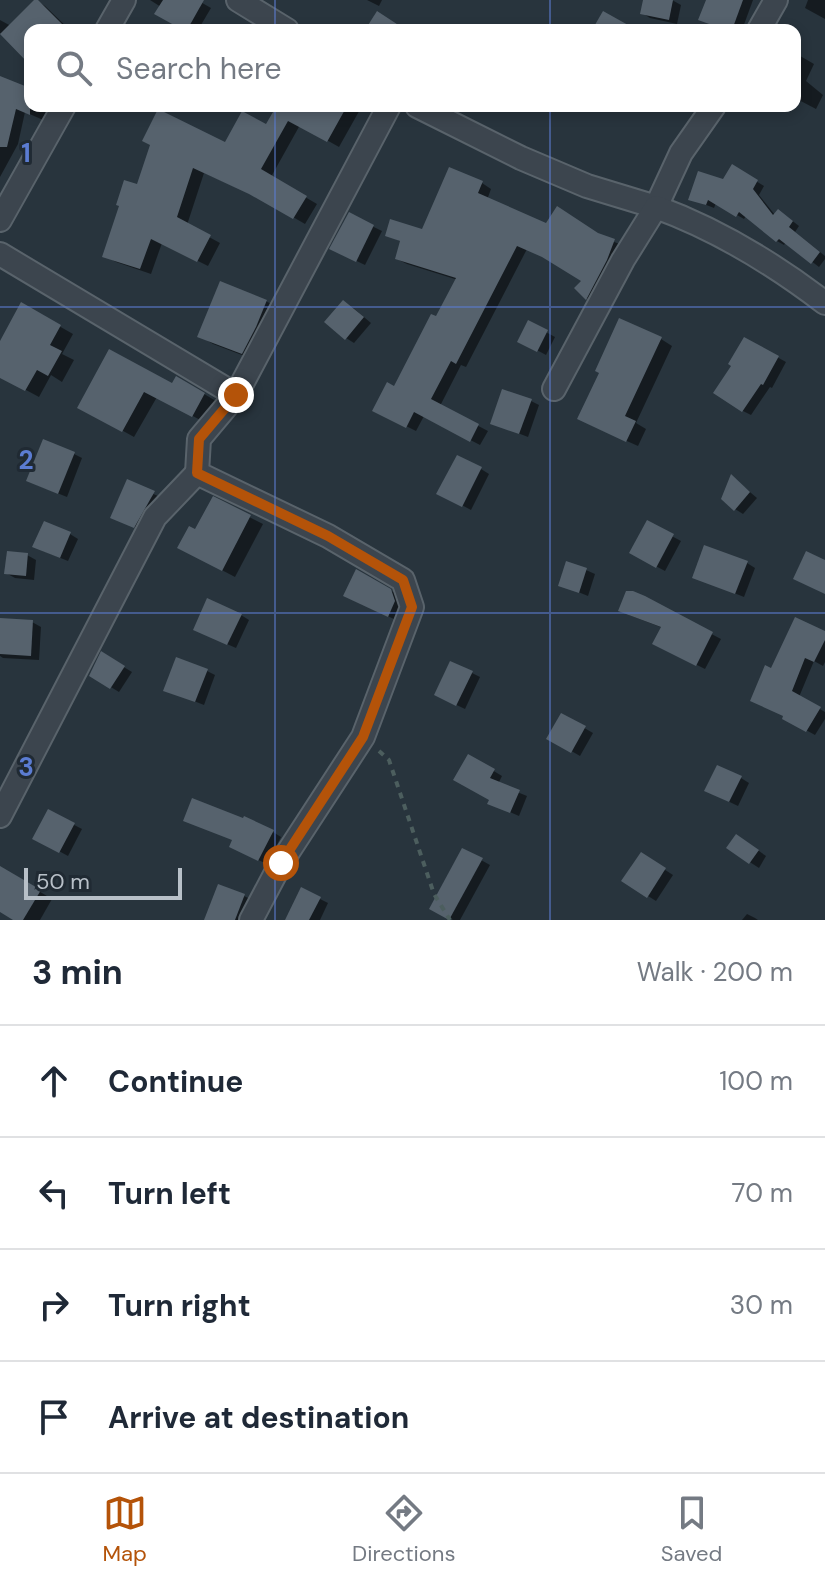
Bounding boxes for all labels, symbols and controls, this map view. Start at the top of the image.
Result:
search box [24,24,801,112]
icon: search [52,46,96,90]
text: Search here [116,49,282,88]
text: 1 [21,136,31,170]
route end [218,377,254,413]
text: 2 [18,443,34,477]
text: 3 [18,750,34,784]
route start [263,845,299,881]
scale bar [24,864,182,900]
text: 50 m [36,867,90,896]
text: 3 min [32,950,123,995]
text: Walk · 200 m [637,955,793,989]
icon: ahead [32,1059,76,1103]
text: Continue [108,1062,243,1101]
text: 100 m [719,1064,793,1098]
icon: left [32,1171,76,1215]
text: Turn left [108,1174,231,1213]
text: 70 m [732,1176,793,1210]
icon: right [32,1283,76,1327]
text: Turn right [108,1286,251,1325]
text: 30 m [730,1288,793,1322]
icon: arrive [32,1395,76,1439]
text: Arrive at destination [108,1398,409,1437]
tab: Map [103,1491,147,1568]
tab: Directions [352,1491,456,1568]
tab: Saved [661,1491,722,1568]

